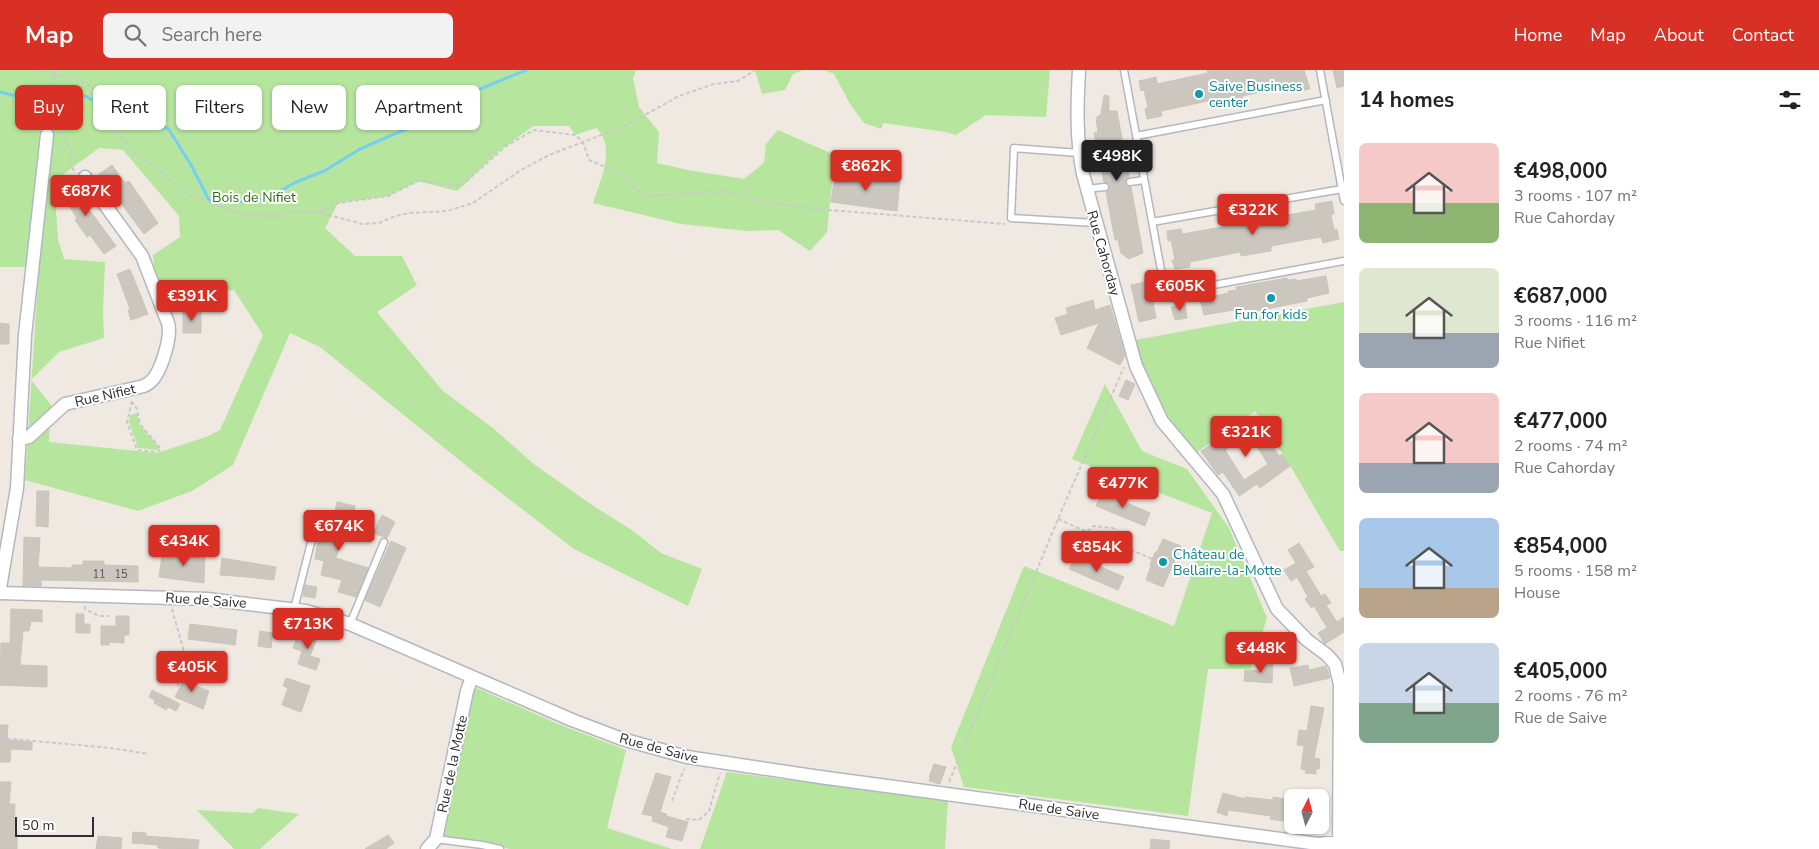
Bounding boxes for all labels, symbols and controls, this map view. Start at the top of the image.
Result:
search box [103,13,453,58]
text: Map [25,19,73,51]
icon: search [121,21,149,49]
text: Search here [161,22,262,48]
text: Home [1514,23,1562,47]
text: Map [1590,23,1626,47]
text: About [1654,23,1704,47]
text: Contact [1732,23,1794,47]
place label: Saive Business center [1209,77,1303,112]
chip: Buy [15,85,83,130]
chip: Rent [93,85,166,130]
chip: Filters [176,85,262,130]
chip: New [272,85,346,130]
chip: Apartment [356,85,480,130]
text: 14 homes [1359,86,1454,114]
icon: filters [1776,86,1804,114]
marker: Saive Business center [1193,88,1205,100]
pin: €498K [1082,140,1152,182]
text: €498K [1092,145,1142,167]
pin: €862K [831,150,901,192]
text: €862K [841,155,891,177]
text: €498,000 [1514,157,1607,185]
icon: home [1399,163,1459,223]
pin: €687K [51,174,121,217]
text: €687K [61,180,111,202]
text: 3 rooms · 107 m² [1514,185,1637,207]
park label: Bois de Nifiet [212,188,296,207]
pin: €322K [1218,194,1288,236]
text: €322K [1228,199,1278,221]
text: Rue Cahorday [1514,207,1615,229]
street label: Rue Cahorday [1082,208,1125,299]
pin: €605K [1145,270,1215,312]
text: €605K [1155,275,1205,297]
pin: €391K [157,280,227,322]
text: €687,000 [1514,282,1607,310]
text: €391K [167,285,217,307]
icon: home [1399,288,1459,348]
marker: Fun for kids [1265,292,1277,304]
place label: Fun for kids [1235,305,1308,324]
text: 3 rooms · 116 m² [1514,310,1637,332]
text: Rue Nifiet [1514,332,1585,354]
street label: Rue Nifiet [73,379,138,412]
text: €477,000 [1514,407,1607,435]
icon: home [1399,413,1459,473]
pin: €321K [1211,416,1281,458]
text: €321K [1221,421,1271,443]
text: 2 rooms · 74 m² [1514,435,1627,457]
text: Rue Cahorday [1514,457,1615,479]
pin: €477K [1088,466,1158,509]
text: €477K [1098,472,1148,494]
pin: €674K [304,510,374,552]
text: €674K [314,515,364,537]
pin: €434K [149,524,219,567]
text: €434K [159,530,209,552]
pin: €854K [1062,530,1132,573]
text: €854,000 [1514,532,1607,560]
text: €854K [1072,536,1122,558]
icon: home [1399,538,1459,598]
place label: Château de Bellaire-la-Motte [1173,545,1282,580]
marker: Château de Bellaire-la-Motte [1157,556,1169,568]
text: 5 rooms · 158 m² [1514,560,1637,582]
house number: 11 [92,567,106,582]
house number: 15 [114,567,128,582]
text: House [1514,582,1560,604]
street label: Rue de Saive [165,588,247,613]
pin: €713K [273,608,343,650]
text: €713K [283,613,333,635]
pin: €448K [1226,632,1296,674]
text: €448K [1236,637,1286,659]
pin: €405K [157,650,227,693]
text: €405K [167,656,217,678]
text: €405,000 [1514,657,1607,685]
icon: home [1399,663,1459,723]
text: 2 rooms · 76 m² [1514,685,1627,707]
text: Rue de Saive [1514,707,1607,729]
street label: Rue de la Motte [433,714,472,815]
street label: Rue de Saive [617,729,701,768]
north arrow [1284,789,1329,834]
map controls [1284,789,1329,834]
street label: Rue de Saive [1017,794,1101,825]
scale bar [15,814,94,837]
text: 50 m [22,816,54,835]

